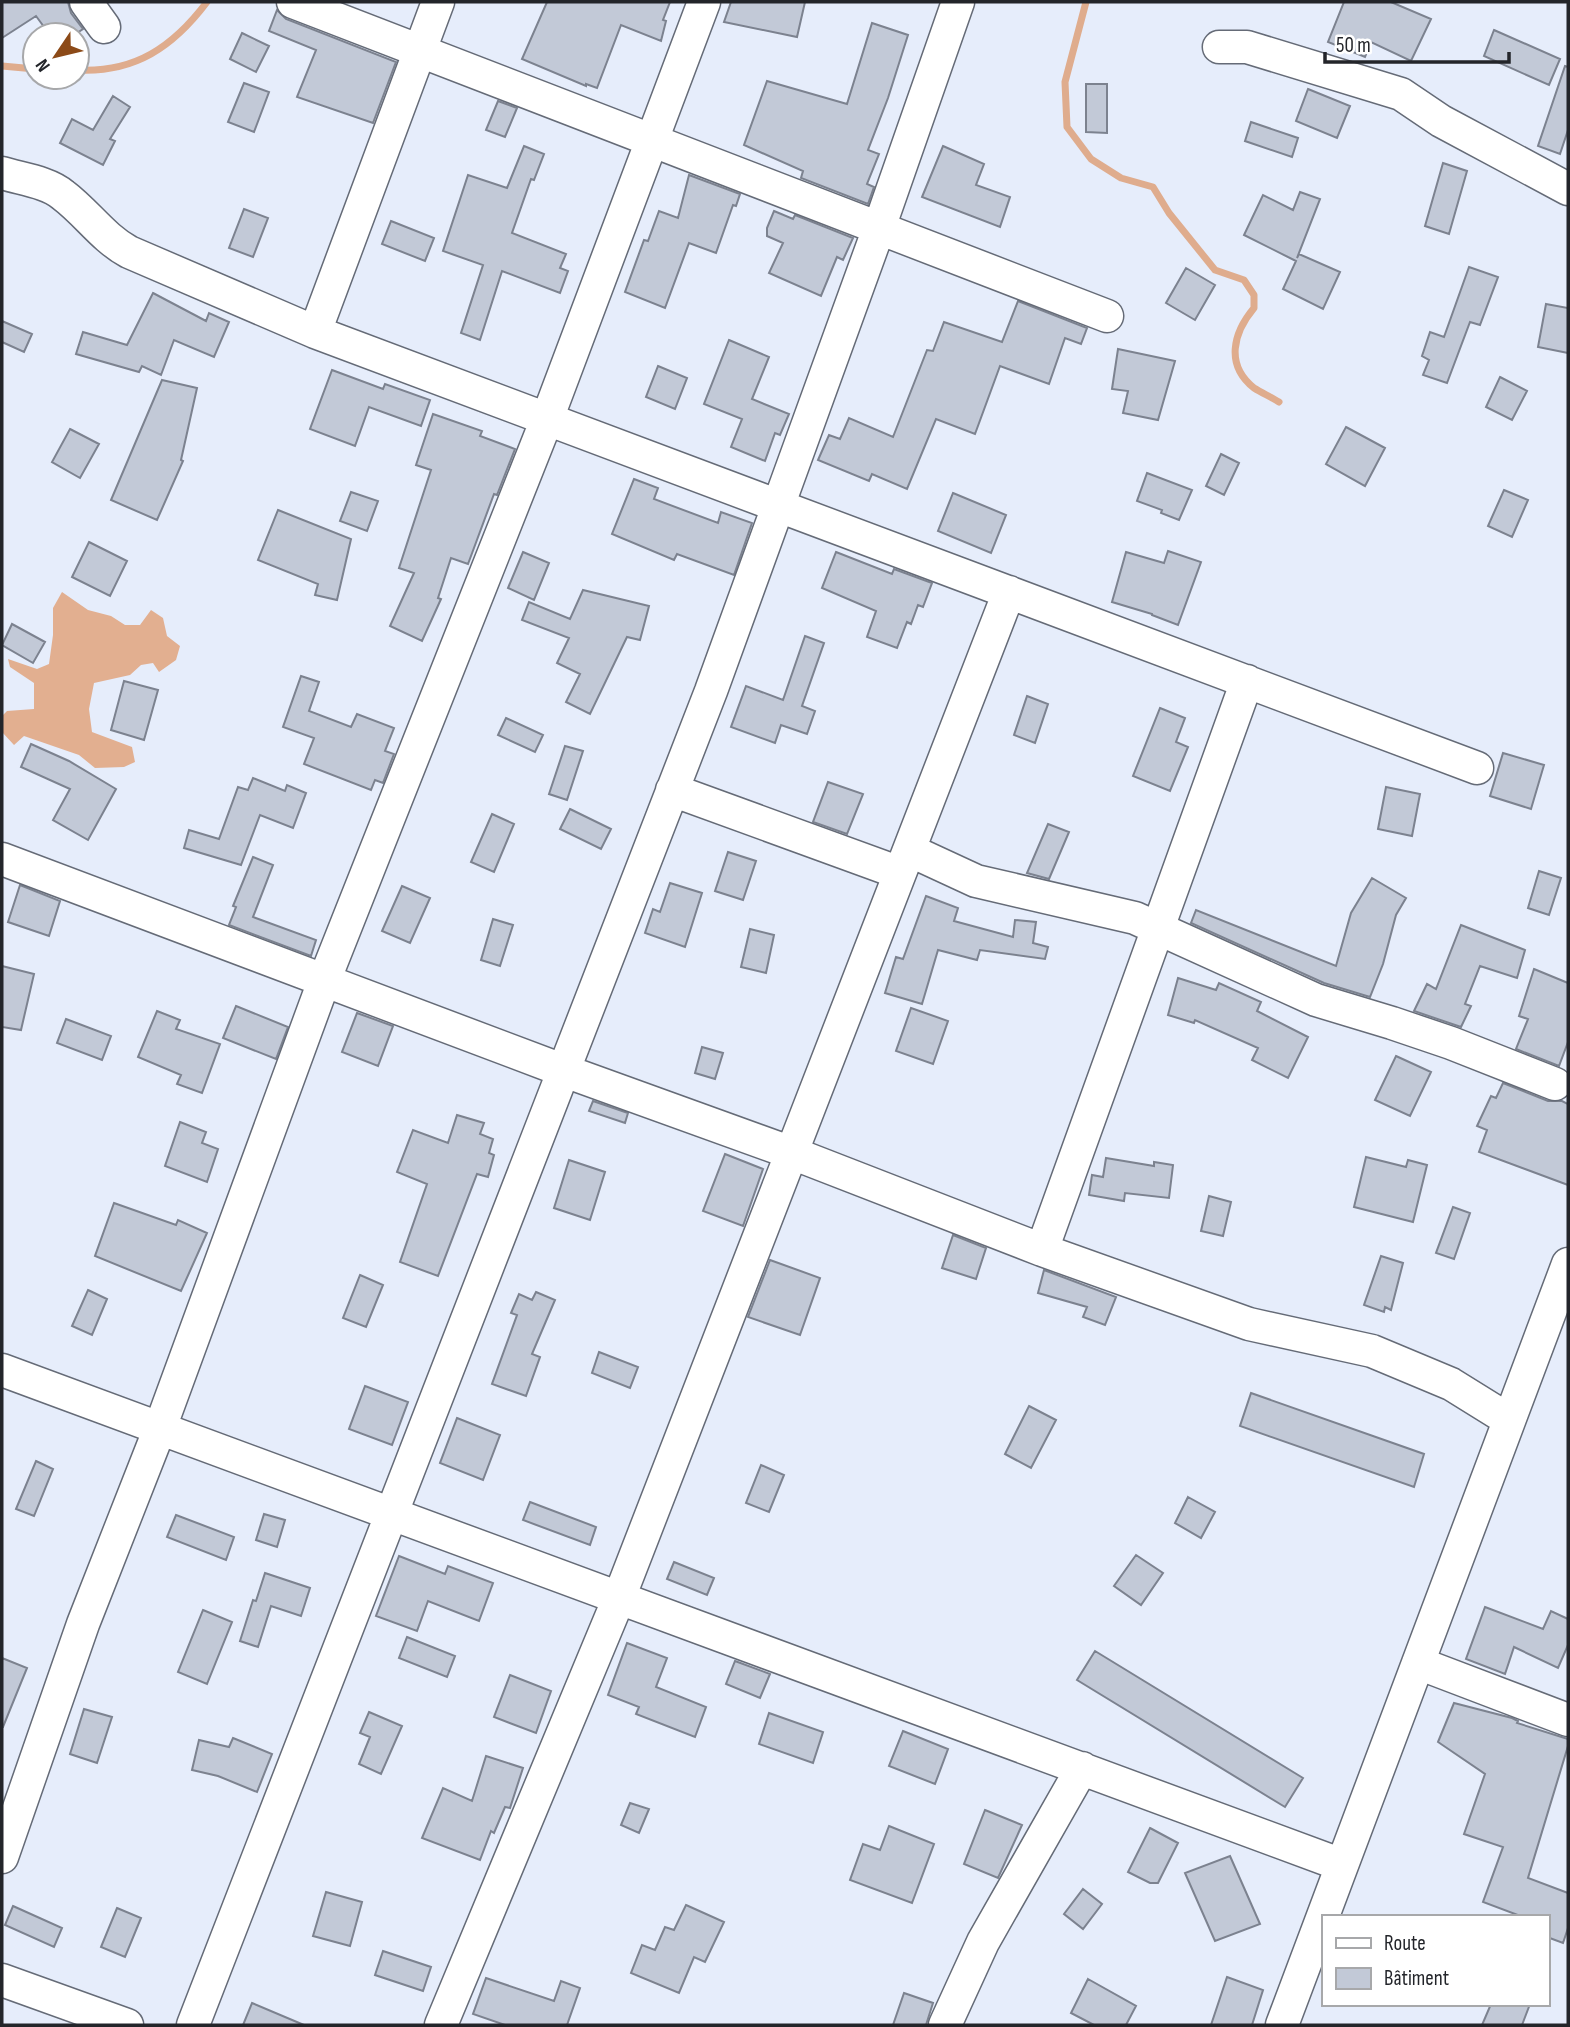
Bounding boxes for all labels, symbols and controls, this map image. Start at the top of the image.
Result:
north arrow [21,21,91,91]
scale bar [1325,21,1509,65]
text: 50 m [1336,33,1371,58]
text: N [31,54,56,76]
legend [1322,1915,1549,2006]
text: Route [1384,1931,1426,1956]
text: Bâtiment [1384,1966,1449,1991]

